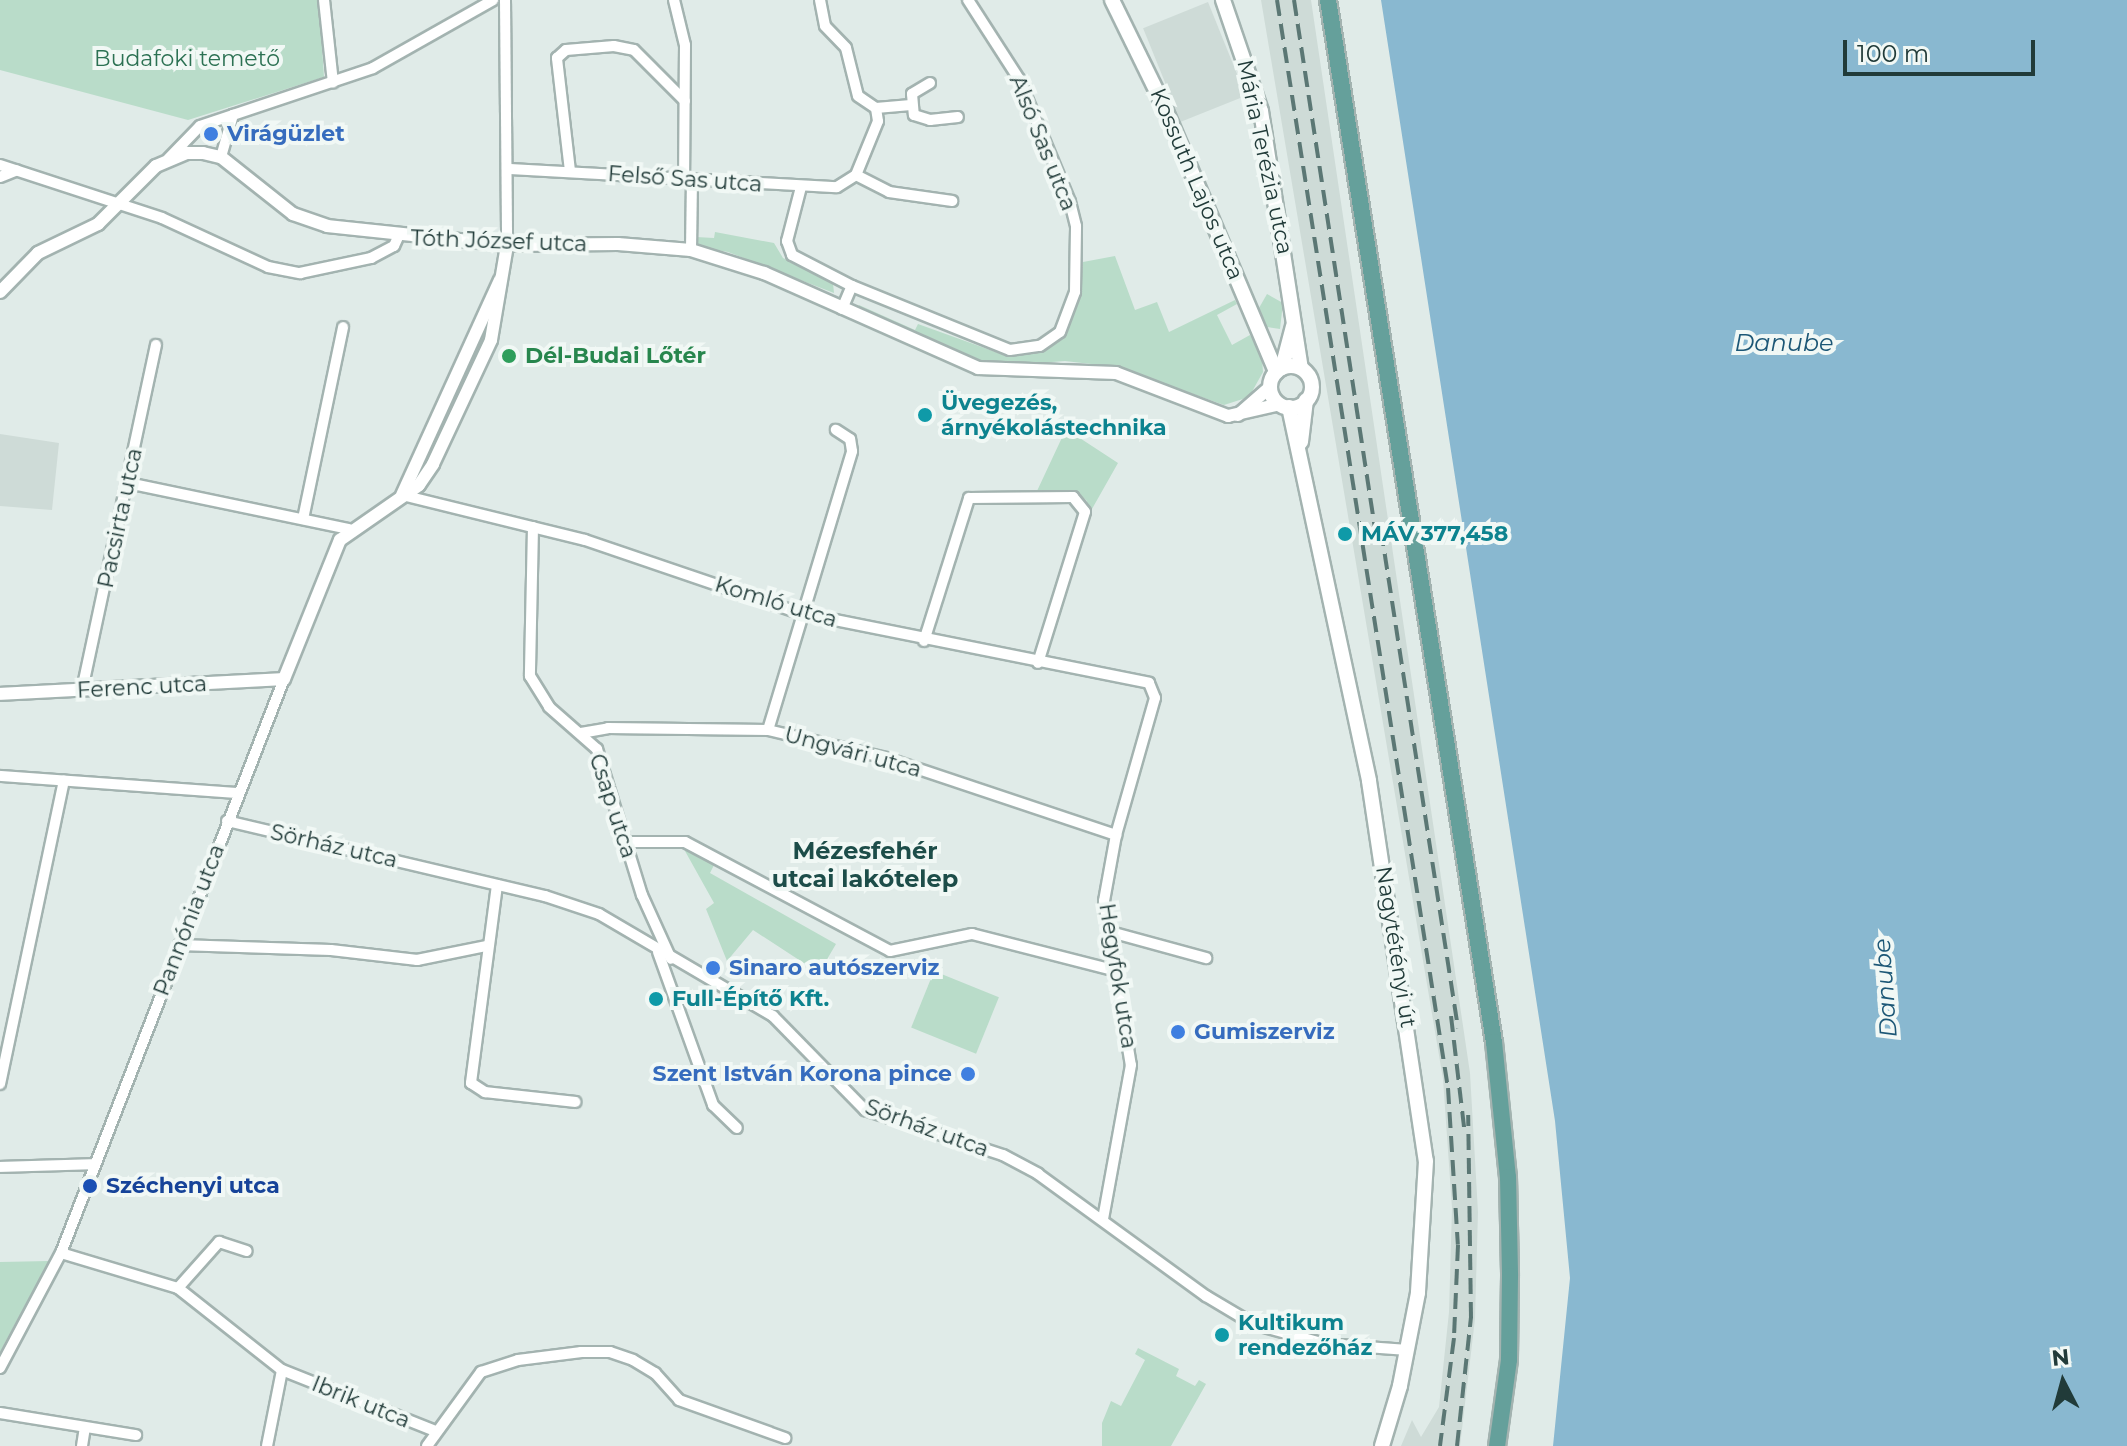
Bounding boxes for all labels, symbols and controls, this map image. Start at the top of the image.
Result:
scale bar [1847,24,2039,74]
text: 100 m [1857,39,1929,68]
park label: Budafoki temető [94,46,280,72]
street label: Mária Terézia utca [1231,57,1299,257]
street label: Alsó Sas utca [1004,71,1082,215]
street label: Kossuth Lajos utca [1145,84,1249,284]
place label: Virágüzlet [227,121,345,147]
marker: Virágüzlet [202,125,220,143]
street label: Felső Sas utca [607,160,763,198]
street label: Tóth József utca [410,225,588,257]
water label: Danube [1734,329,1834,357]
place label: Dél-Budai Lőtér [525,343,706,369]
marker: Dél-Budai Lőtér [500,347,518,365]
place label: Üvegezés, árnyékolástechnika [941,389,1167,440]
marker: Üvegezés, árnyékolástechnika [916,406,934,424]
street label: Pacsirta utca [92,446,148,590]
place label: MÁV 377,458 [1361,521,1508,547]
marker: MÁV 377,458 [1336,525,1354,543]
street label: Komló utca [712,571,840,633]
street label: Ferenc utca [76,670,208,704]
street label: Ungvári utca [782,721,924,783]
street label: Csap utca [584,750,642,862]
street label: Sörház utca [268,819,400,873]
district label: Mézesfehér utcai lakótelep [772,837,958,893]
street label: Pannónia utca [148,840,230,1000]
street label: Nagytétényi út [1370,864,1422,1030]
street label: Hegyfok utca [1093,901,1143,1051]
water label: Danube [1867,938,1903,1038]
place label: Sinaro autószerviz [729,955,940,981]
marker: Sinaro autószerviz [704,959,722,977]
place label: Full-Építő Kft. [672,986,829,1012]
marker: Full-Építő Kft. [647,990,665,1008]
place label: Gumiszerviz [1194,1019,1335,1045]
marker: Gumiszerviz [1169,1023,1187,1041]
place label: Szent István Korona pince [653,1061,952,1087]
marker: Szent István Korona pince [959,1065,977,1083]
street label: Sörház utca [862,1093,992,1163]
place label: Széchenyi utca [106,1173,280,1199]
marker: Széchenyi utca [81,1177,99,1195]
place label: Kultikum rendezőház [1238,1309,1372,1360]
marker: Kultikum rendezőház [1213,1326,1231,1344]
north arrow [2023,1342,2103,1422]
text: N [2050,1343,2071,1372]
street label: Ibrik utca [308,1370,414,1434]

